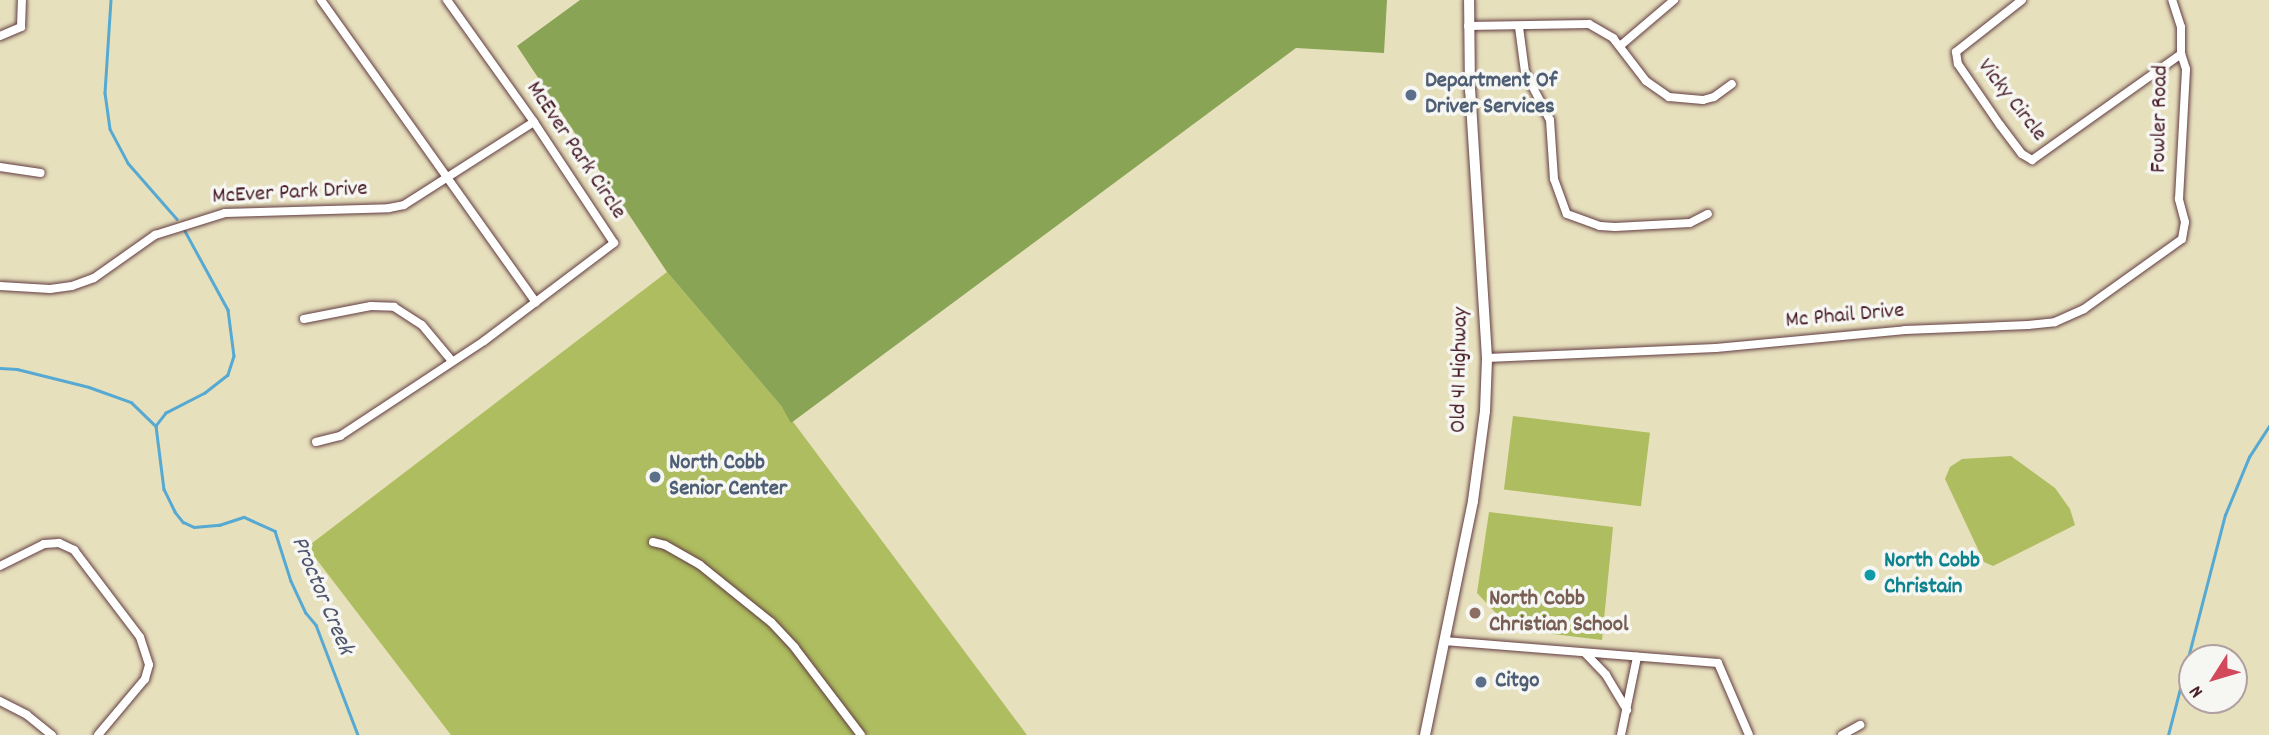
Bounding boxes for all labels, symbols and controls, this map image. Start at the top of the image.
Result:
street label: Vicky Circle [1970,54,2052,148]
street label: Fowler Road [2146,65,2176,173]
place label: Department Of Driver Services [1425,68,1557,122]
street label: McEver Park Circle [519,77,631,225]
marker: Department Of Driver Services [1403,87,1419,103]
street label: McEver Park Drive [212,176,368,212]
street label: Mc Phail Drive [1785,298,1905,336]
street label: Old 41 Highway [1446,307,1476,433]
place label: North Cobb Senior Center [669,450,787,504]
marker: North Cobb Senior Center [647,469,663,485]
water label: Proctor Creek [283,532,359,660]
place label: North Cobb Christain [1884,548,1980,602]
marker: North Cobb Christain [1862,567,1878,583]
place label: North Cobb Christian School [1489,586,1629,640]
marker: North Cobb Christian School [1467,605,1483,621]
north arrow [2178,644,2248,714]
place label: Citgo [1495,668,1539,696]
marker: Citgo [1473,674,1489,690]
text: N [2184,679,2211,703]

